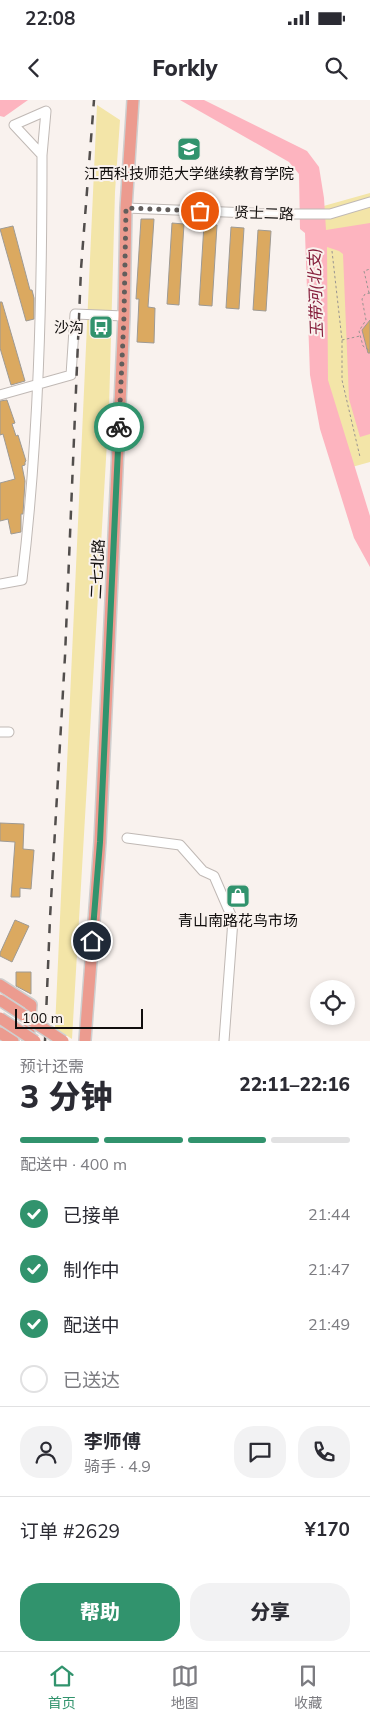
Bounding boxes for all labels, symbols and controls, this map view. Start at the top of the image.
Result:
text: 22:08 [25,6,75,30]
icon: back [20,54,48,82]
text: Forkly [152,54,218,82]
icon: search [322,54,350,82]
school or university icon: 江西科技师范大学继续教育学院 [176,136,202,162]
place label: 江西科技师范大学继续教育学院 [84,164,294,183]
pin [179,190,221,232]
icon: bag [186,197,214,225]
street label: 贤士二路 [234,202,294,224]
water label: 玉带河(北支) [303,248,327,338]
bus stop icon: 沙沟 [88,314,114,340]
place label: 沙沟 [54,318,84,337]
courier [94,402,144,452]
icon: bike [105,413,133,441]
street label: 二七北路 [86,539,108,599]
shop icon: 青山南路花鸟市场 [225,883,251,909]
place label: 青山南路花鸟市场 [178,911,298,930]
pin [71,920,113,962]
icon: home [78,927,106,955]
map controls [310,980,355,1025]
button: locate [310,980,355,1025]
scale bar [15,1006,142,1029]
text: 100 m [22,1009,63,1027]
text: 预计还需 [20,1056,84,1076]
text: 22:11–22:16 [239,1072,350,1096]
text: 3 分钟 [20,1076,112,1116]
text: 配送中 · 400 m [20,1154,127,1174]
icon: check [20,1200,48,1228]
text: 已接单 [63,1203,120,1227]
text: 21:44 [308,1204,350,1224]
icon: check [20,1255,48,1283]
text: 制作中 [63,1258,120,1282]
text: 21:47 [308,1259,350,1279]
icon: check [20,1310,48,1338]
text: 配送中 [63,1313,120,1337]
text: 21:49 [308,1314,350,1334]
text: 已送达 [63,1368,120,1392]
button: person [20,1426,72,1478]
button: chat [234,1426,286,1478]
button: phone [298,1426,350,1478]
text: 李师傅 [84,1429,141,1453]
text: 骑手 · 4.9 [84,1456,151,1476]
text: ¥170 [304,1517,350,1541]
text: 订单 #2629 [20,1519,120,1543]
button: 帮助 [20,1583,180,1641]
button: 分享 [190,1583,350,1641]
tab: 首页 [48,1662,76,1712]
tab: 地图 [171,1662,199,1712]
tab: 收藏 [294,1662,322,1712]

